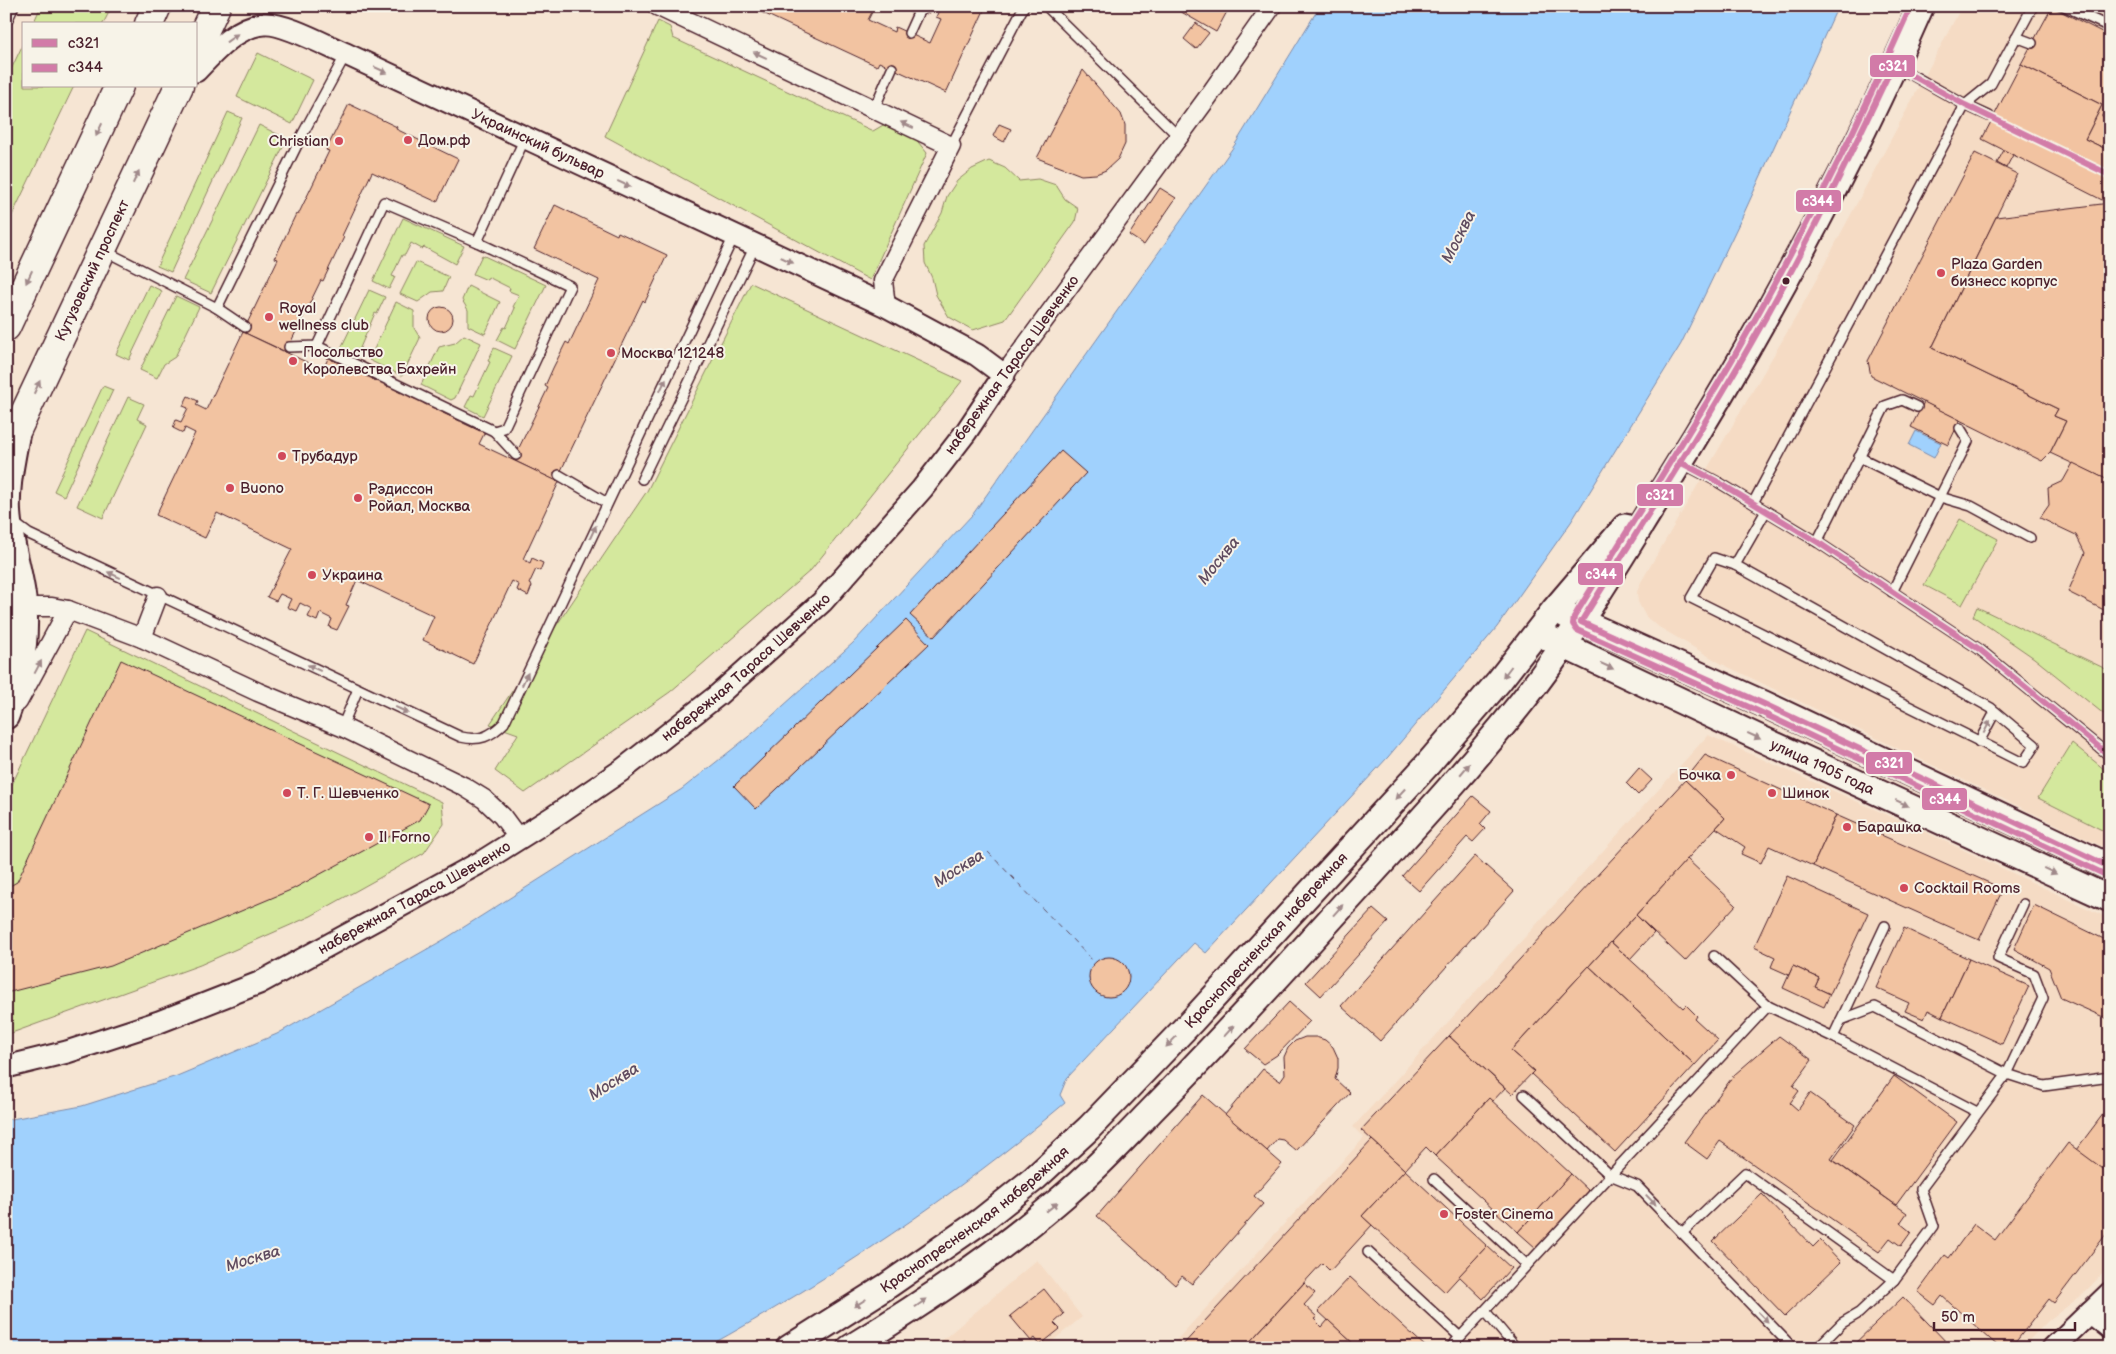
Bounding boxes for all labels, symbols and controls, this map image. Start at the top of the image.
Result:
legend [22,22,198,88]
one-way arrow [225,33,238,44]
text: с321 [68,34,99,53]
one-way arrow [753,51,767,59]
line badge: с321 [1869,54,1916,78]
text: с344 [68,58,103,77]
text: с321 [1878,58,1908,75]
one-way arrow [374,67,388,75]
street label: Украинский бульвар [468,105,608,183]
one-way arrow [900,121,914,129]
one-way arrow [94,123,102,137]
place label: Дом.рф [418,131,471,150]
place label: Christian [269,132,329,151]
marker: Дом.рф [402,134,414,146]
marker: Christian [333,135,345,147]
one-way arrow [133,170,141,184]
one-way arrow [617,180,631,188]
line badge: с344 [1795,189,1842,213]
text: с344 [1802,193,1835,210]
street label: Кутузовский проспект [51,196,134,344]
water label: Москва [1438,208,1480,266]
place label: Plaza Garden бизнесс корпус [1951,255,2058,291]
one-way arrow [780,256,794,264]
marker: Plaza Garden бизнесс корпус [1935,267,1947,279]
one-way arrow [25,270,33,284]
street label: набережная Тараса Шевченко [941,272,1084,458]
unlabelled marker [1781,276,1791,286]
place label: Royal wellness club [279,299,369,335]
marker: Royal wellness club [263,311,275,323]
place label: Посольство Королевства Бахрейн [303,343,456,379]
place label: Москва 121248 [621,344,724,363]
marker: Москва 121248 [605,347,617,359]
marker: Посольство Королевства Бахрейн [287,355,299,367]
one-way arrow [660,378,668,392]
one-way arrow [33,380,42,395]
place label: Трубадур [292,447,358,466]
marker: Трубадур [276,450,288,462]
place label: Buono [240,479,284,498]
place label: Рэдиссон Ройал, Москва [368,480,471,516]
marker: Buono [224,482,236,494]
line badge: с321 [1636,483,1684,507]
text: с321 [1645,487,1675,504]
marker: Рэдиссон Ройал, Москва [352,492,364,504]
one-way arrow [590,525,598,539]
water label: Москва [1194,533,1244,589]
line badge: с344 [1577,562,1624,586]
place label: Украина [322,566,383,585]
text: с344 [1585,566,1618,583]
marker: Украина [306,569,318,581]
one-way arrow [107,571,121,579]
street label: набережная Тараса Шевченко [657,590,835,745]
one-way arrow [34,659,42,674]
one-way arrow [1600,662,1615,671]
one-way arrow [307,664,321,672]
one-way arrow [1501,665,1512,678]
one-way arrow [521,672,529,686]
one-way arrow [395,706,409,714]
one-way arrow [1983,720,1991,735]
one-way arrow [1747,732,1761,740]
street label: улица 1905 года [1767,735,1878,799]
line badge: с321 [1865,751,1913,775]
text: с321 [1874,755,1904,772]
one-way arrow [1459,763,1470,776]
place label: Бочка [1678,766,1721,785]
marker: Бочка [1725,769,1737,781]
place label: Т. Г. Шевченко [297,784,399,803]
place label: Шинок [1782,784,1829,803]
marker: Т. Г. Шевченко [281,787,293,799]
marker: Шинок [1766,787,1778,799]
line badge: с344 [1921,787,1968,811]
one-way arrow [1394,788,1406,800]
text: с344 [1929,791,1962,808]
one-way arrow [1895,800,1909,808]
place label: Барашка [1857,818,1922,837]
marker: Барашка [1841,821,1853,833]
place label: Il Forno [379,828,430,847]
marker: Il Forno [363,831,375,843]
street label: набережная Тараса Шевченко [315,837,514,959]
water label: Москва [930,846,988,892]
street label: Краснопресненская набережная [1181,848,1352,1032]
one-way arrow [2043,867,2057,875]
place label: Cocktail Rooms [1914,879,2021,898]
marker: Cocktail Rooms [1898,882,1910,894]
one-way arrow [1332,905,1344,917]
one-way arrow [1223,1025,1235,1037]
one-way arrow [1166,1036,1178,1048]
water label: Москва [585,1059,643,1105]
street label: Краснопресненская набережная [877,1142,1073,1297]
one-way arrow [1645,1194,1657,1206]
one-way arrow [1045,1202,1059,1212]
place label: Foster Cinema [1454,1205,1553,1224]
marker: Foster Cinema [1438,1208,1450,1220]
water label: Москва [223,1242,283,1276]
one-way arrow [854,1298,867,1308]
one-way arrow [914,1298,927,1308]
scale bar [1934,1299,2075,1331]
text: 50 m [1941,1308,1975,1327]
one-way arrow [1757,1311,1769,1323]

